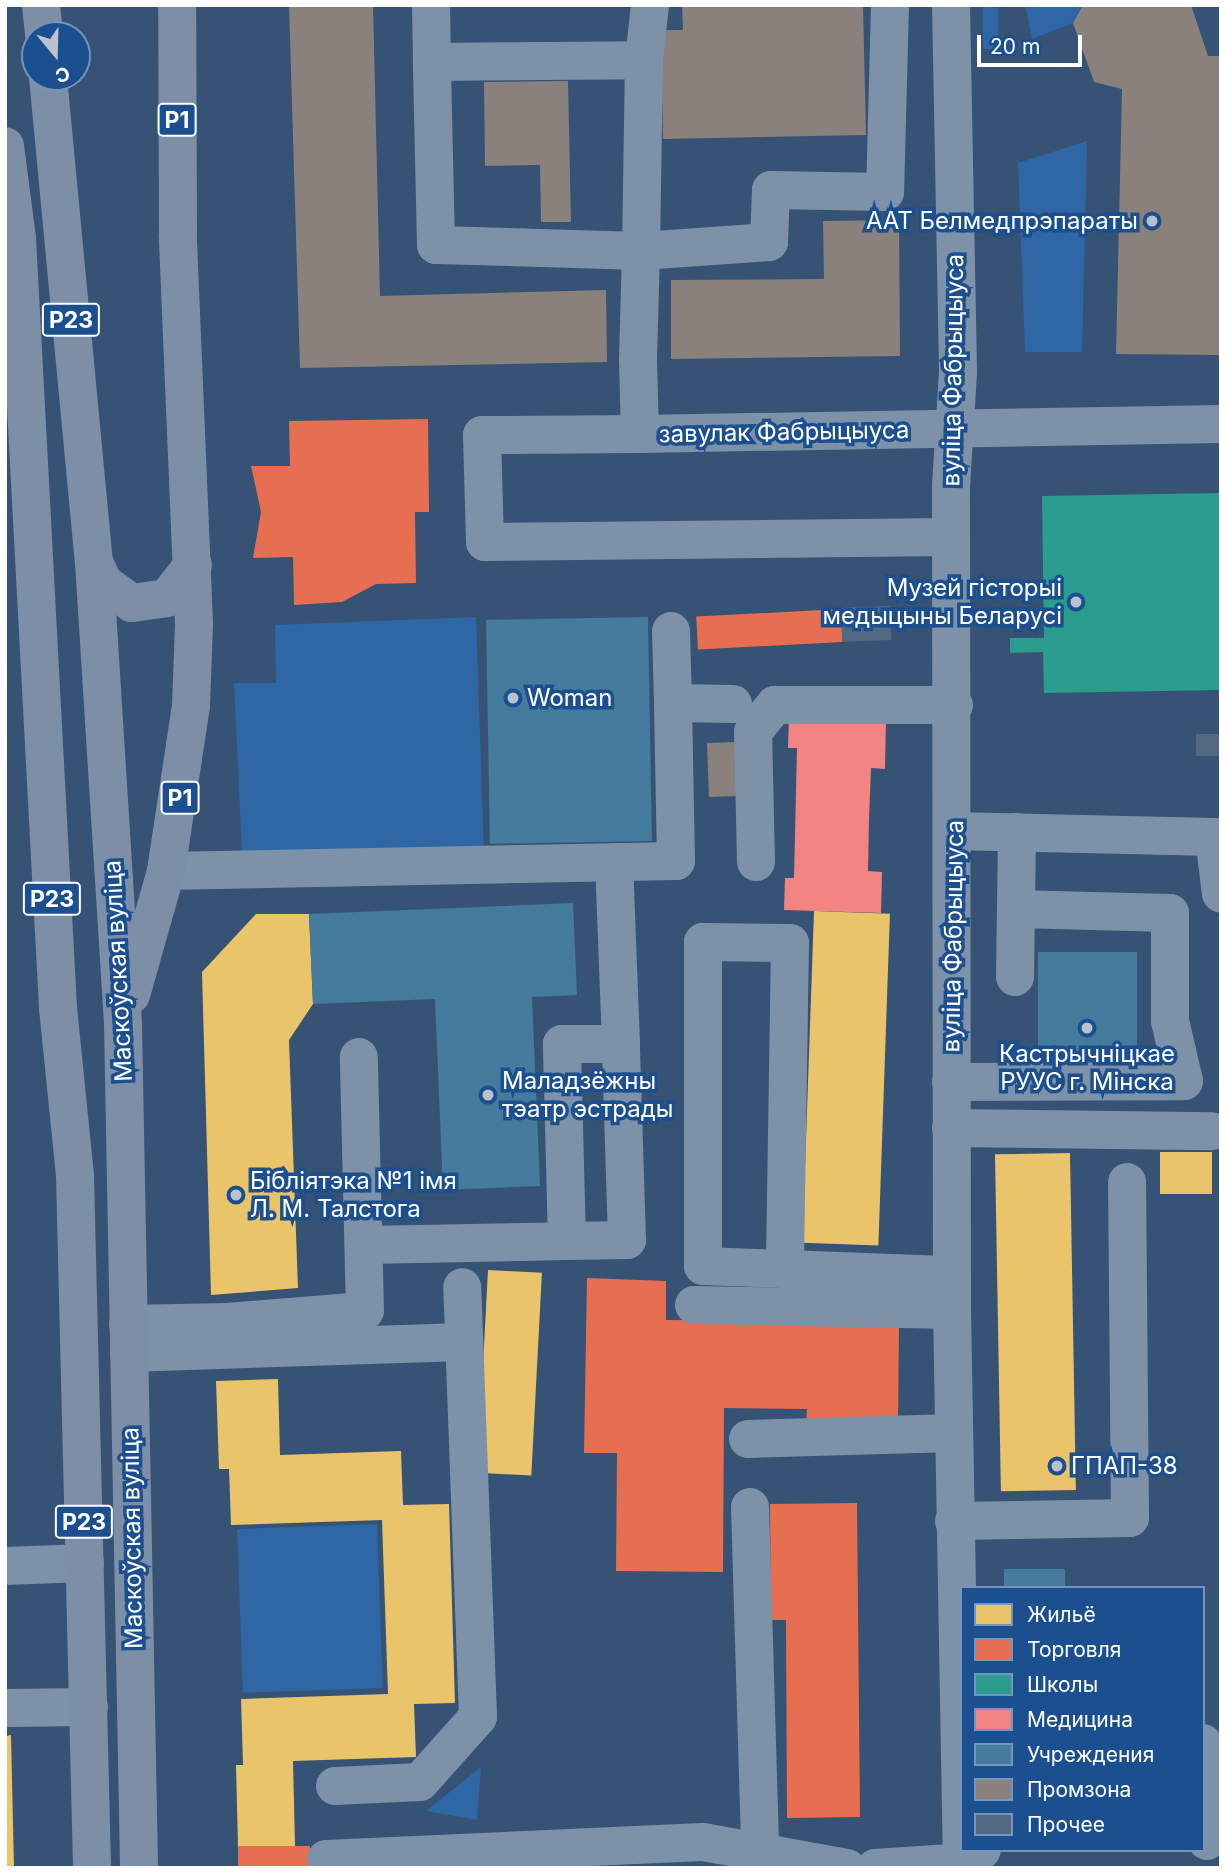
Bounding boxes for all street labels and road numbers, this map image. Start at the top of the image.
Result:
road number: Р1 [156,100,198,140]
street label: вуліца Фабрыцыуса [937,254,969,486]
road number: Р23 [41,300,101,340]
street label: завулак Фабрыцыуса [658,415,910,449]
road number: Р1 [159,778,201,818]
street label: вуліца Фабрыцыуса [937,820,969,1052]
street label: Маскоўская вуліца [98,859,138,1083]
road number: Р23 [22,879,82,918]
street label: Маскоўская вуліца [116,1427,148,1649]
road number: Р23 [54,1502,114,1541]

